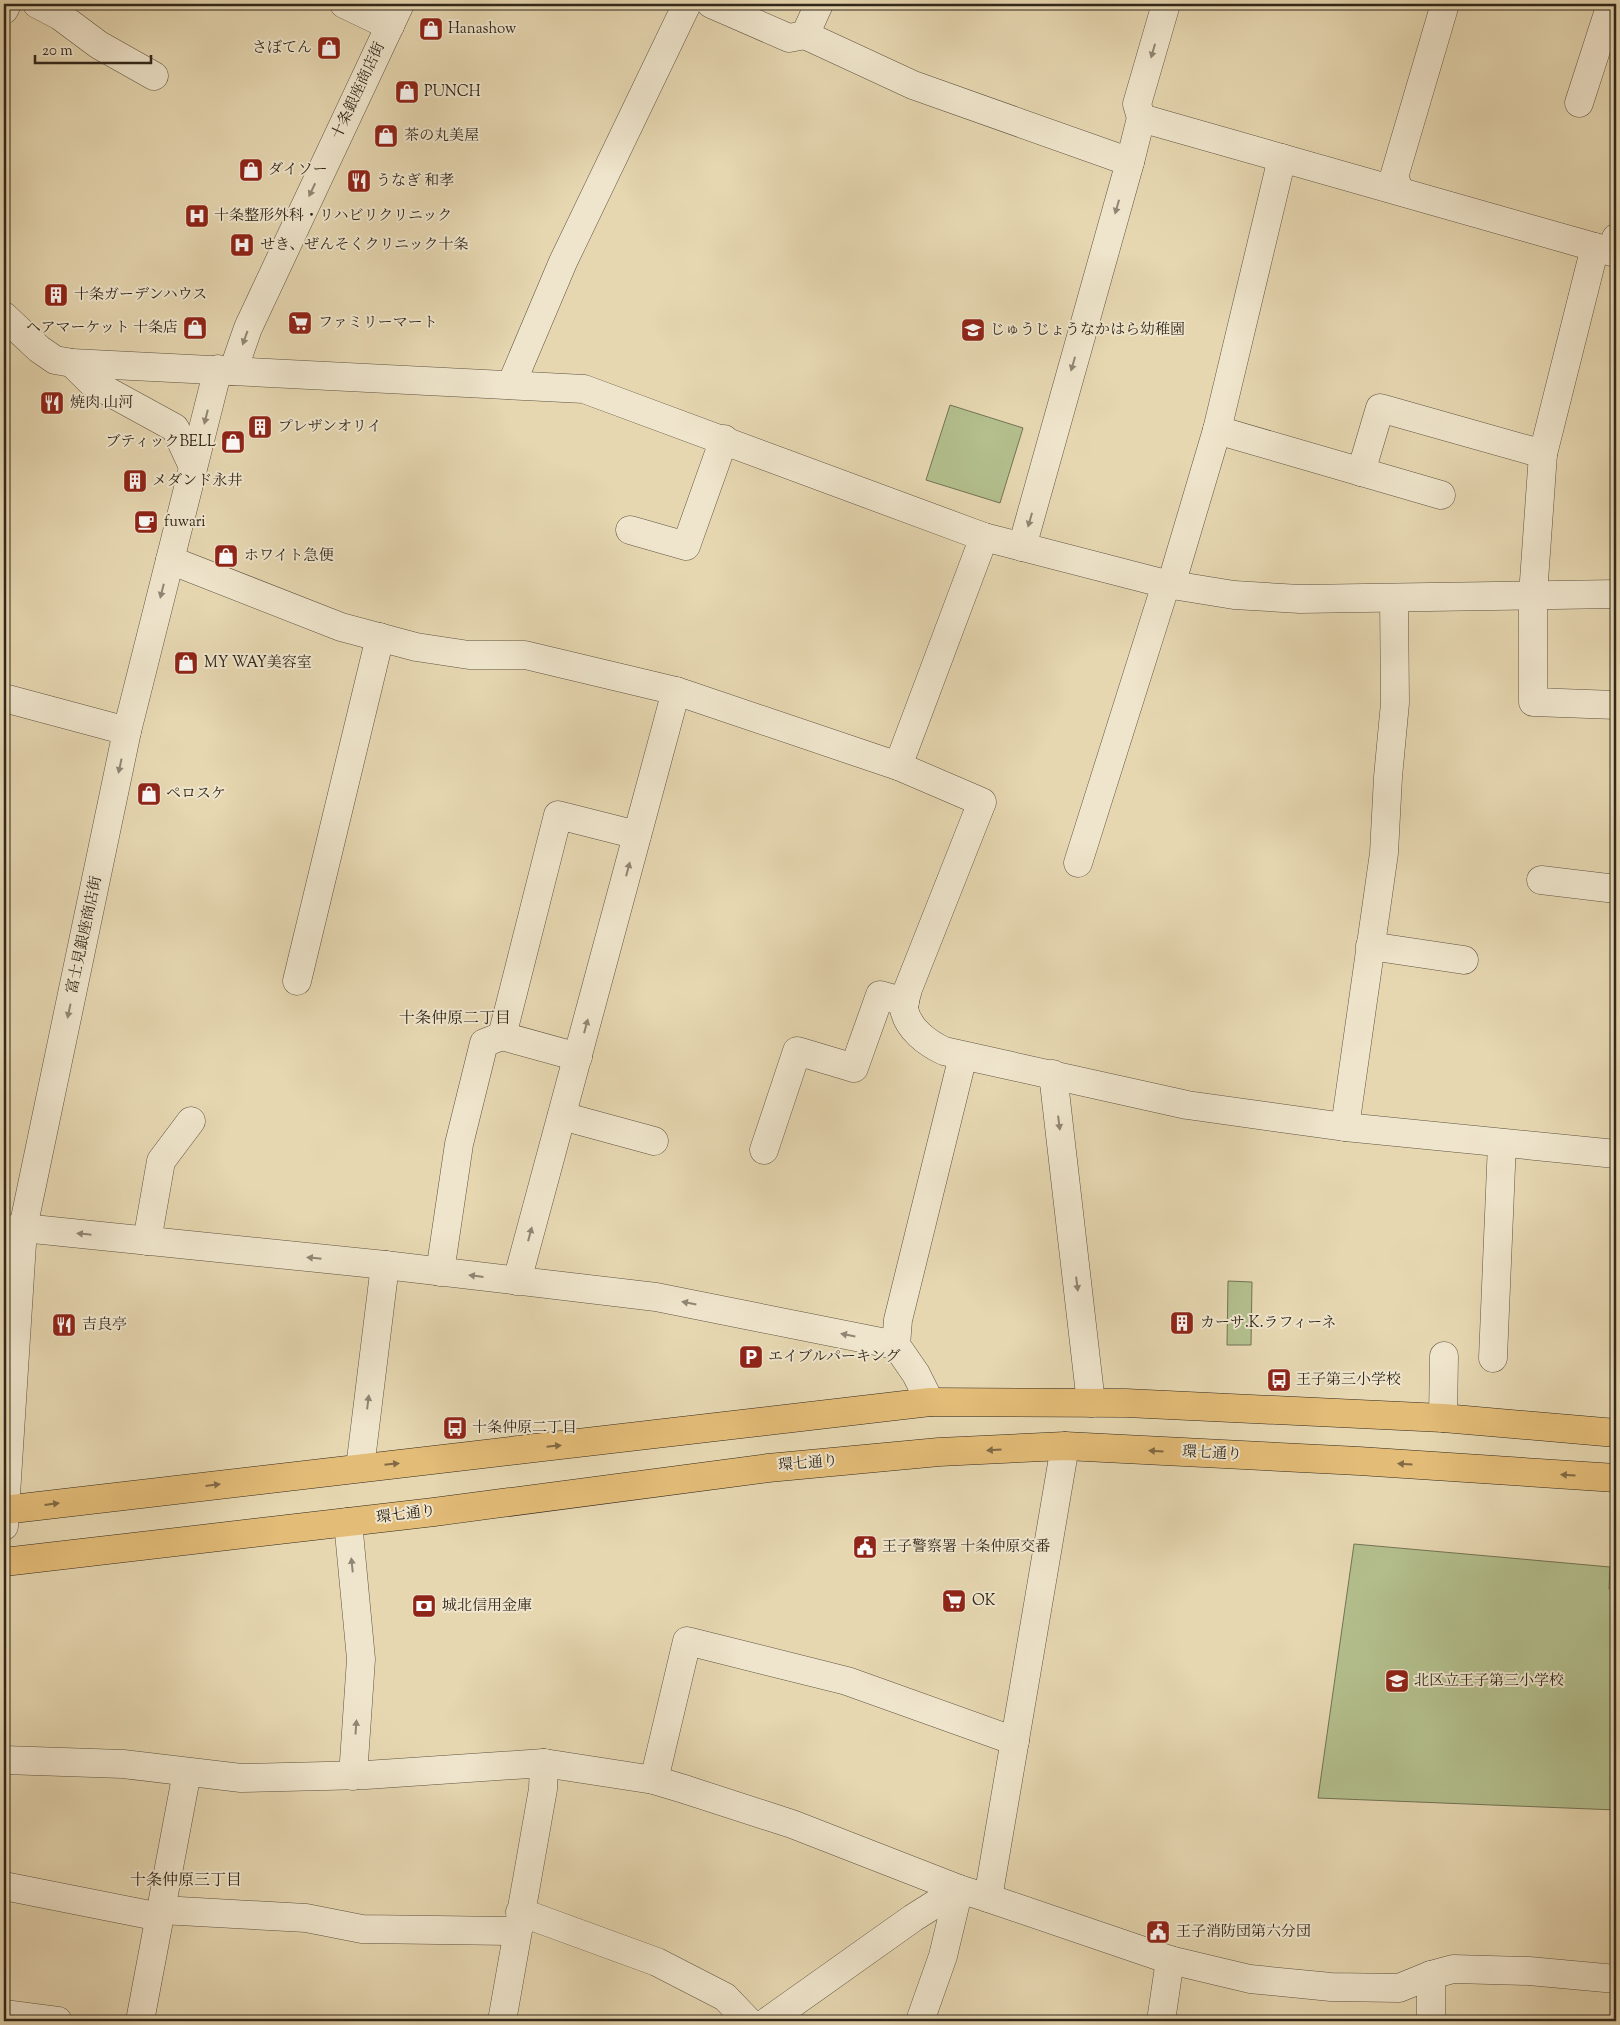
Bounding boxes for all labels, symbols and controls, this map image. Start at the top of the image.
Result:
shop icon: Hanashow [418,16,444,42]
place label: Hanashow [448,19,516,40]
scale bar [35,32,151,64]
shop icon: さぼてん [316,35,342,61]
place label: さぼてん [252,38,312,59]
street label: 十条銀座商店街 [327,39,391,143]
text: 20 m [42,41,73,62]
one-way arrow [1148,43,1156,58]
shop icon: PUNCH [394,79,420,105]
place label: PUNCH [424,82,481,103]
shop icon: 茶の丸美屋 [373,123,399,149]
place label: 茶の丸美屋 [404,126,479,147]
shop icon: ダイソー [238,157,264,183]
place label: ダイソー [268,160,328,181]
restaurant icon: うなぎ 和孝 [346,168,372,194]
place label: うなぎ 和孝 [376,171,454,192]
one-way arrow [308,183,316,197]
one-way arrow [1113,199,1121,215]
hospital icon: 十条整形外科・リハビリクリニック [184,203,210,229]
place label: 十条整形外科・リハビリクリニック [214,206,452,227]
hospital icon: せき、ぜんそくクリニック十条 [229,232,255,258]
place label: せき、ぜんそくクリニック十条 [260,235,469,256]
building icon: 十条ガーデンハウス [43,282,69,308]
place label: 十条ガーデンハウス [74,285,207,306]
supermarket icon: ファミリーマート [287,310,313,336]
place label: ファミリーマート [318,313,438,334]
shop icon: ヘアマーケット 十条店 [182,315,208,341]
school or university icon: じゅうじょうなかはら幼稚園 [960,317,986,343]
place label: ヘアマーケット 十条店 [26,318,178,339]
place label: じゅうじょうなかはら幼稚園 [990,320,1185,341]
one-way arrow [241,331,249,346]
one-way arrow [1069,356,1077,371]
restaurant icon: 焼肉 山河 [39,390,65,416]
place label: 焼肉 山河 [70,393,133,414]
one-way arrow [202,409,210,424]
building icon: プレザンオリイ [247,414,273,440]
place label: プレザンオリイ [278,417,382,438]
shop icon: ブティックBELL [220,429,246,455]
place label: ブティックBELL [106,432,216,453]
building icon: メダンド永井 [122,468,148,494]
place label: メダンド永井 [152,471,242,492]
cafe icon: fuwari [133,509,159,535]
place label: fuwari [164,512,206,533]
one-way arrow [1025,513,1033,528]
shop icon: ホワイト急便 [213,543,239,569]
place label: ホワイト急便 [244,546,334,567]
one-way arrow [158,584,166,599]
shop icon: MY WAY美容室 [173,650,199,676]
place label: MY WAY美容室 [204,653,312,674]
one-way arrow [116,759,124,774]
shop icon: ペロスケ [136,781,162,807]
place label: ペロスケ [166,784,226,805]
one-way arrow [624,862,632,877]
street label: 富士見銀座商店街 [62,874,108,996]
one-way arrow [65,1003,73,1018]
district label: 十条仲原二丁目 [399,1008,511,1031]
one-way arrow [582,1019,590,1034]
one-way arrow [1055,1115,1063,1131]
one-way arrow [526,1226,534,1241]
one-way arrow [75,1230,91,1238]
one-way arrow [306,1254,322,1262]
one-way arrow [467,1272,483,1280]
one-way arrow [1073,1277,1081,1293]
one-way arrow [680,1299,696,1307]
building icon: カーサ.K.ラフィーネ [1169,1310,1195,1336]
restaurant icon: 吉良亭 [51,1312,77,1338]
place label: カーサ.K.ラフィーネ [1200,1313,1336,1334]
place label: 吉良亭 [82,1315,127,1336]
one-way arrow [841,1331,856,1339]
parking icon: エイブルパーキング [738,1344,764,1370]
place label: エイブルパーキング [768,1347,900,1368]
bus stop icon: 王子第三小学校 [1266,1367,1292,1393]
place label: 王子第三小学校 [1296,1370,1401,1391]
one-way arrow [364,1394,372,1410]
bus stop icon: 十条仲原二丁目 [442,1415,468,1441]
place label: 十条仲原二丁目 [472,1418,577,1439]
one-way arrow [546,1442,562,1450]
street label: 環七通り [1181,1442,1243,1466]
one-way arrow [985,1446,1001,1454]
one-way arrow [1148,1447,1164,1455]
street label: 環七通り [777,1451,839,1477]
one-way arrow [385,1460,401,1468]
one-way arrow [1397,1460,1413,1468]
one-way arrow [1559,1471,1575,1479]
one-way arrow [206,1481,222,1489]
one-way arrow [44,1500,60,1508]
street label: 環七通り [375,1501,437,1529]
public building icon: 王子警察署 十条仲原交番 [852,1534,878,1560]
place label: 王子警察署 十条仲原交番 [882,1537,1050,1558]
one-way arrow [348,1557,356,1573]
supermarket icon: OK [941,1588,967,1614]
place label: OK [972,1591,996,1612]
bank icon: 城北信用金庫 [411,1593,437,1619]
place label: 城北信用金庫 [442,1596,532,1617]
school or university icon: 北区立王子第三小学校 [1384,1668,1410,1694]
place label: 北区立王子第三小学校 [1414,1671,1564,1692]
one-way arrow [353,1719,361,1735]
district label: 十条仲原三丁目 [130,1870,242,1893]
public building icon: 王子消防団第六分団 [1145,1919,1171,1945]
place label: 王子消防団第六分団 [1176,1922,1311,1943]

